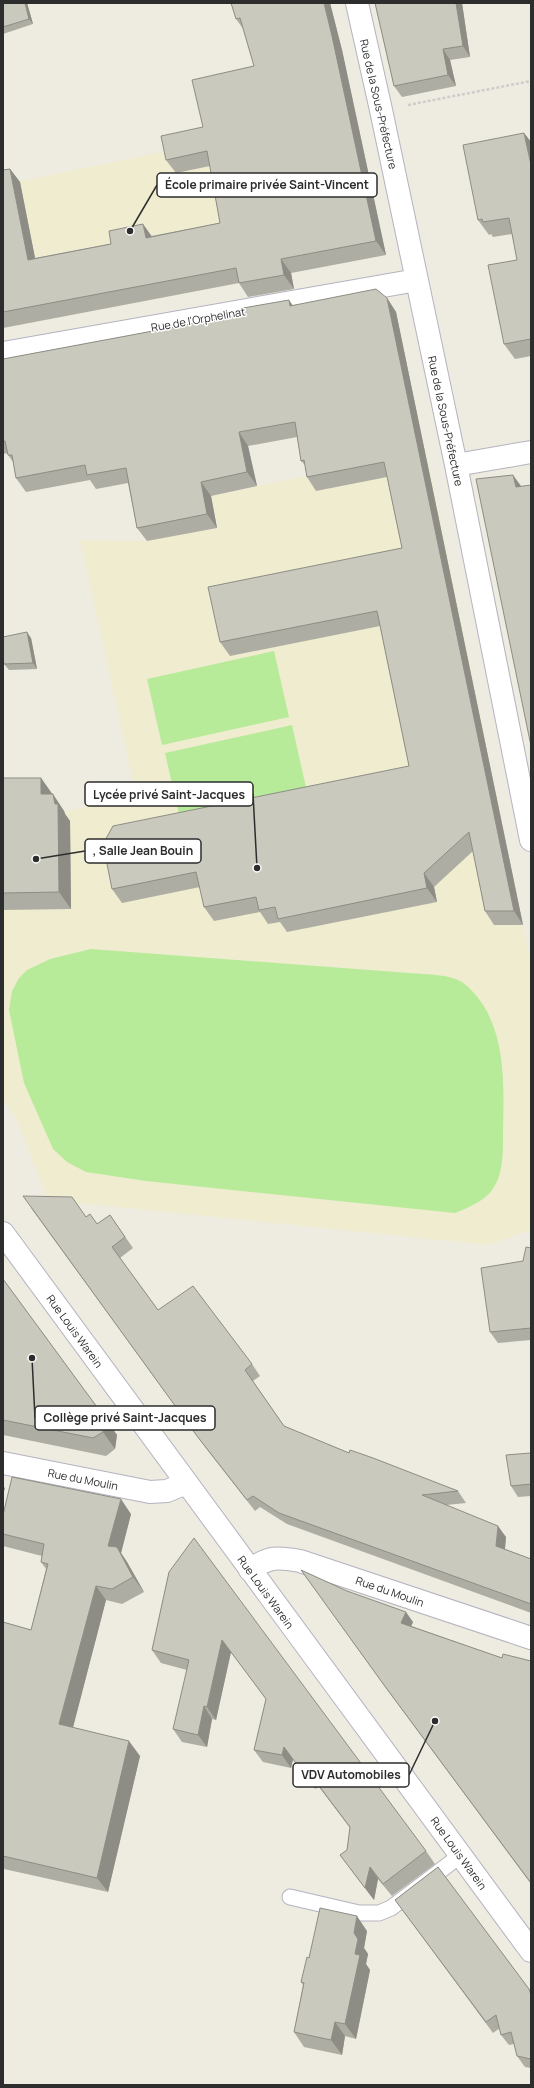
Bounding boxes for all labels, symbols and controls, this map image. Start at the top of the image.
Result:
street label: Rue de la Sous-Préfecture [357,38,401,171]
callout: École primaire privée Saint-Vincent [157,173,377,197]
text: École primaire privée Saint-Vincent [165,176,369,193]
street label: Rue de l'Orphelinat [150,303,246,335]
street label: Rue de la Sous-Préfecture [425,354,467,488]
callout: Lycée privé Saint-Jacques [85,782,253,806]
text: Lycée privé Saint-Jacques [93,786,245,803]
callout: , Salle Jean Bouin [85,839,201,863]
text: , Salle Jean Bouin [93,842,193,859]
street label: Rue Louis Warein [43,1292,107,1370]
callout: Collège privé Saint-Jacques [35,1406,215,1430]
text: Collège privé Saint-Jacques [43,1409,207,1426]
street label: Rue du Moulin [47,1465,119,1493]
street label: Rue Louis Warein [234,1553,298,1631]
street label: Rue du Moulin [354,1572,426,1610]
callout: VDV Automobiles [293,1763,409,1787]
text: VDV Automobiles [301,1766,401,1783]
street label: Rue Louis Warein [427,1814,491,1892]

